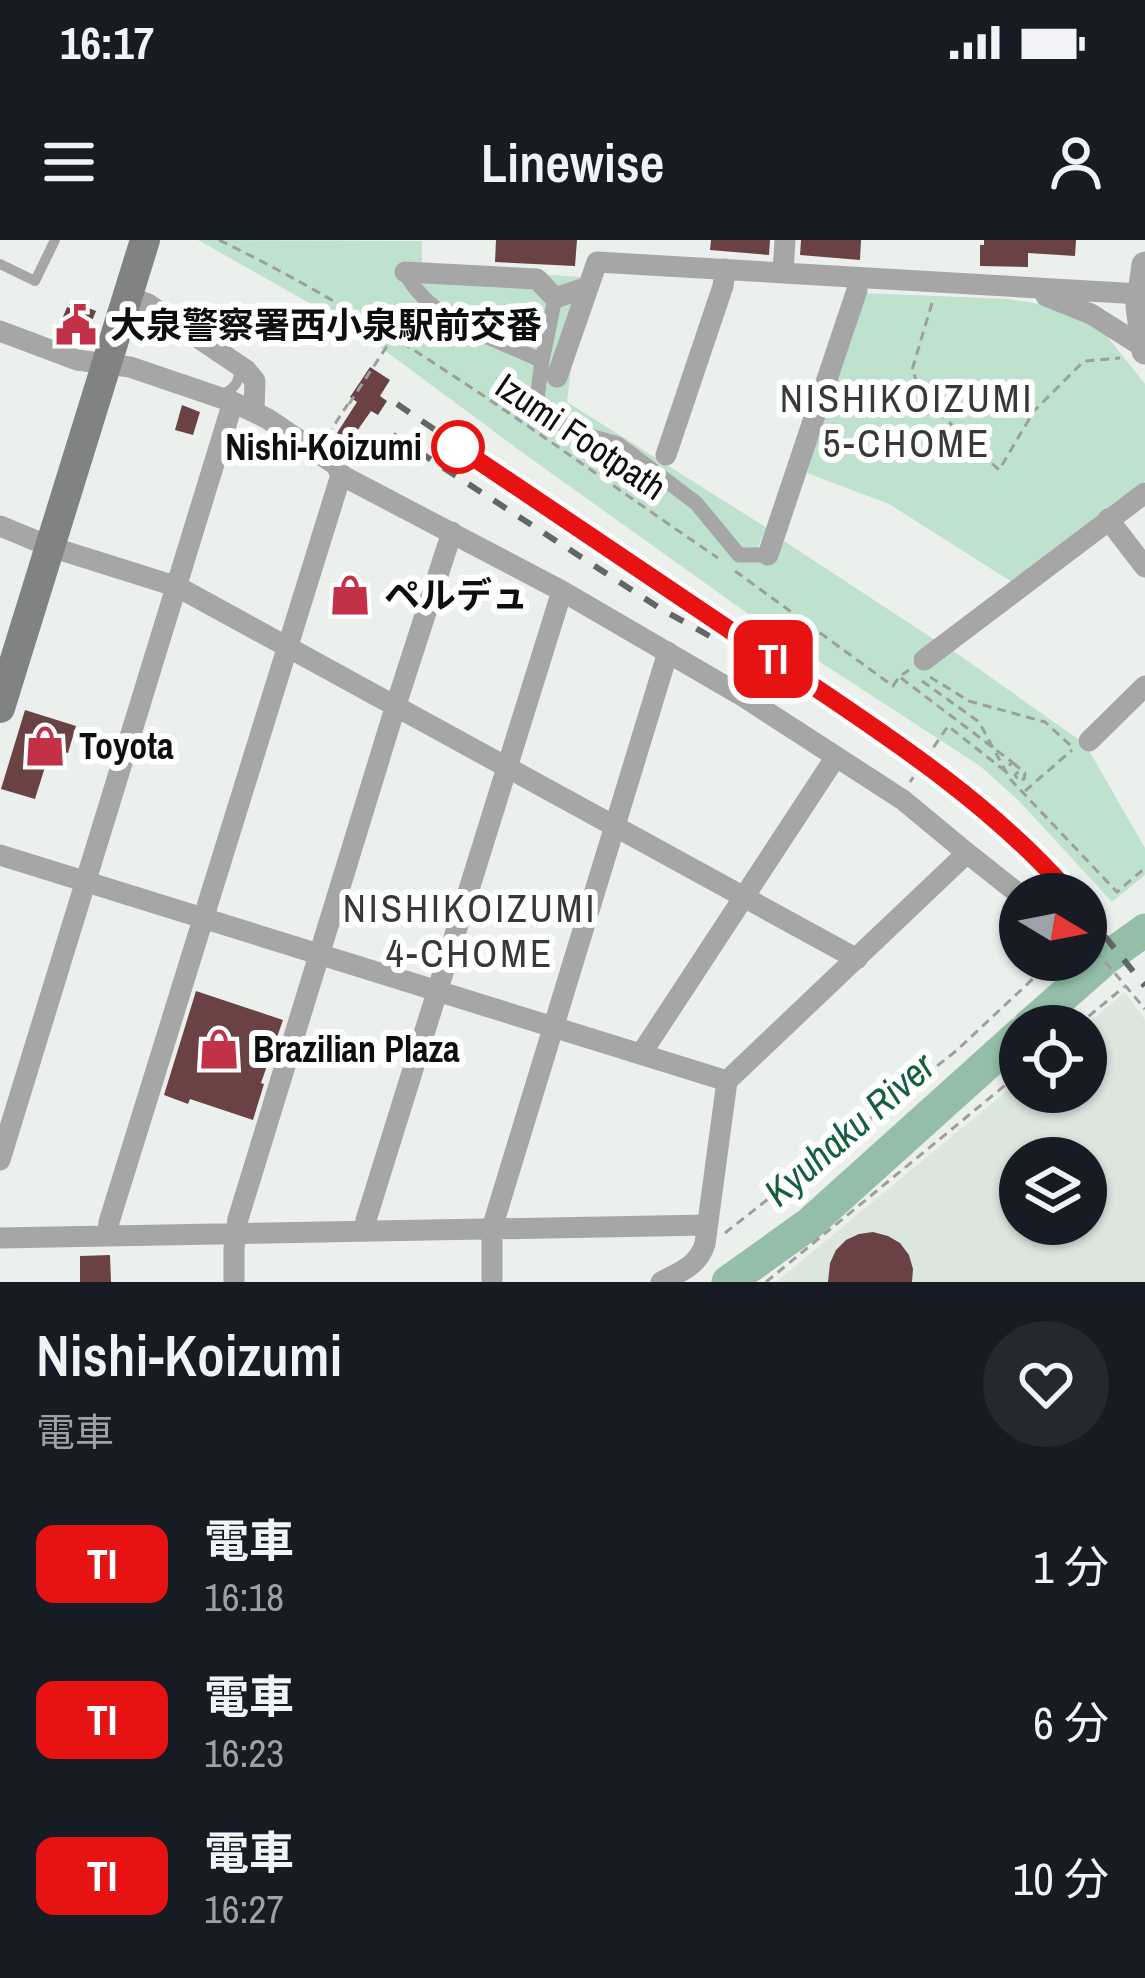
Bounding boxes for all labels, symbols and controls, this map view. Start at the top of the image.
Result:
text: 16:17 [60,12,154,73]
text: Linewise [481,126,664,199]
icon: menu [36,129,102,195]
icon: person [1043,129,1109,195]
place label: 大泉警察署西小泉駅前交番 [110,301,542,349]
public building icon: 大泉警察署西小泉駅前交番 [53,302,99,348]
street label: Izumi Footpath [487,361,675,511]
district label: NISHIKOIZUMI 5-CHOME [780,372,1034,469]
marker: Nishi-Koizumi [433,422,483,472]
place label: Nishi-Koizumi [225,423,422,471]
place label: ペルデュ [384,571,528,619]
shop icon: ペルデュ [327,572,373,618]
line badge: TI [719,620,827,698]
text: TI [758,631,788,687]
place label: Toyota [79,722,174,770]
shop icon: Toyota [22,723,68,769]
north arrow [999,873,1107,981]
map controls [999,873,1107,1245]
district label: NISHIKOIZUMI 4-CHOME [343,882,597,979]
button: locate [999,1005,1107,1113]
place label: Brazilian Plaza [253,1025,460,1073]
shop icon: Brazilian Plaza [196,1026,242,1072]
water label: Kyuhaku River [753,1040,946,1217]
button: layers [999,1137,1107,1245]
text: Nishi-Koizumi [36,1317,342,1394]
button: heart [983,1321,1109,1447]
text: 電車 [36,1406,114,1458]
text: 電車 [204,1510,294,1571]
text: TI [87,1536,117,1592]
text: 1 分 [1033,1536,1109,1597]
text: 16:18 [204,1571,284,1623]
text: 電車 [204,1666,294,1727]
text: TI [87,1692,117,1748]
text: 6 分 [1033,1692,1109,1753]
text: 16:23 [204,1727,284,1779]
text: 電車 [204,1822,294,1883]
text: TI [87,1848,117,1904]
text: 10 分 [1013,1848,1109,1909]
text: 16:27 [204,1883,284,1935]

